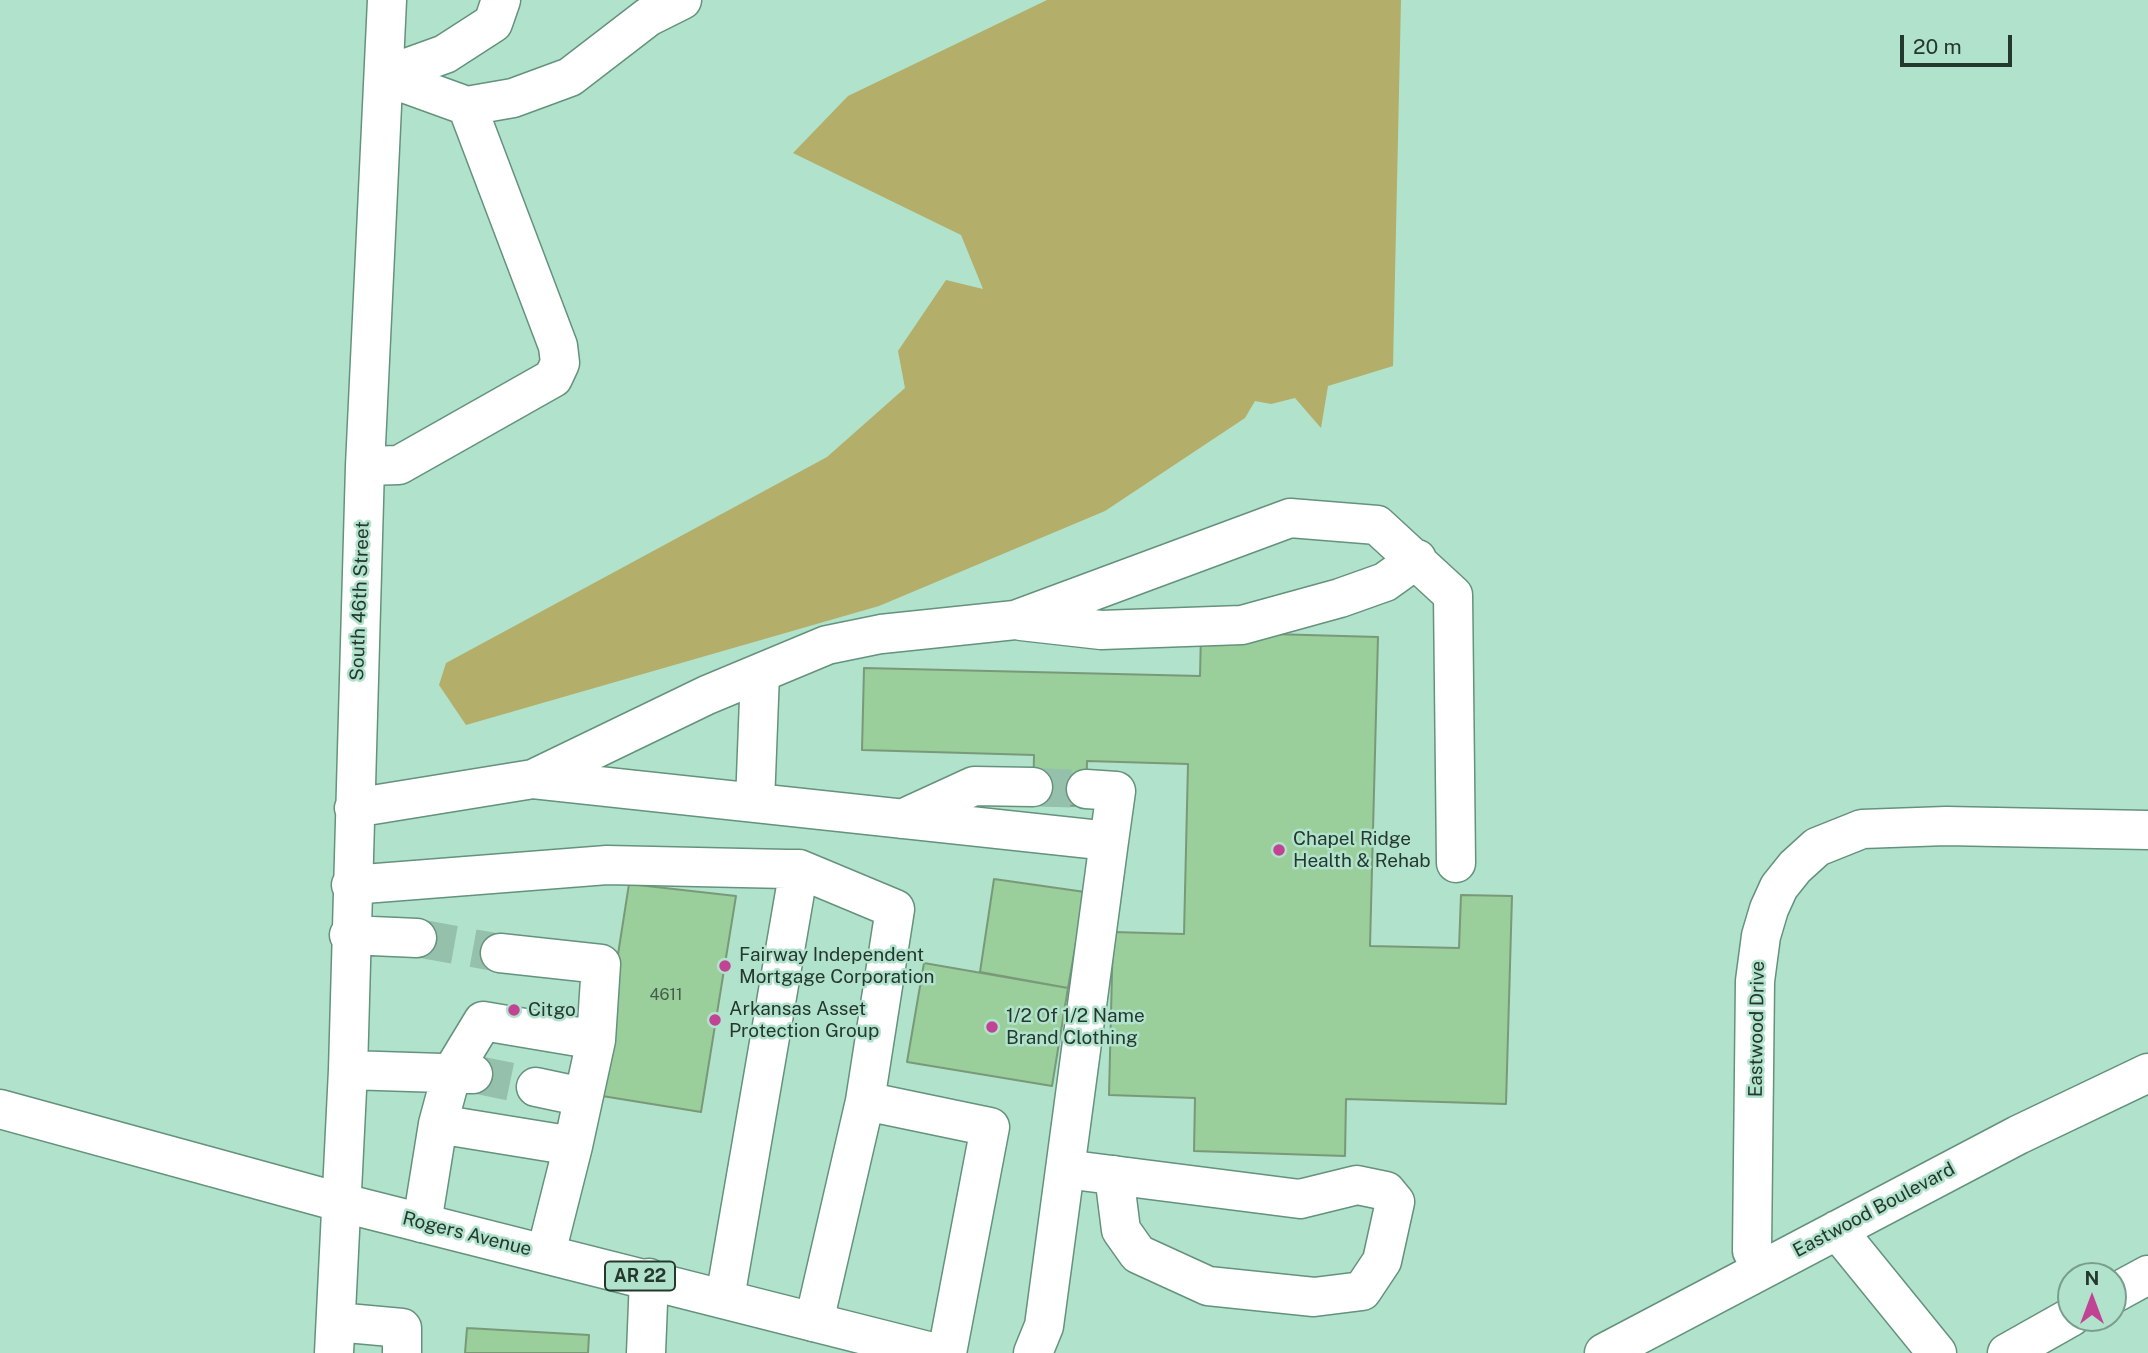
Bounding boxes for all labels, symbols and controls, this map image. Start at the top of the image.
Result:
scale bar [1903,21,2015,65]
text: 20 m [1913,34,1962,59]
street label: South 46th Street [346,521,374,681]
place label: Chapel Ridge Health & Rehab [1293,828,1431,872]
marker: Chapel Ridge Health & Rehab [1271,842,1287,858]
place label: Fairway Independent Mortgage Corporation [739,944,934,988]
marker: Fairway Independent Mortgage Corporation [717,958,733,974]
street label: Eastwood Drive [1744,961,1770,1097]
house number: 4611 [649,985,683,1005]
place label: Arkansas Asset Protection Group [729,998,879,1042]
place label: Citgo [528,999,576,1021]
marker: Citgo [506,1002,522,1018]
place label: 1/2 Of 1/2 Name Brand Clothing [1006,1005,1145,1049]
marker: Arkansas Asset Protection Group [707,1012,723,1028]
marker: 1/2 Of 1/2 Name Brand Clothing [984,1019,1000,1035]
street label: Eastwood Boulevard [1789,1158,1959,1262]
street label: Rogers Avenue [400,1207,534,1261]
road number: AR 22 [605,1261,675,1290]
north arrow [2057,1262,2127,1332]
text: N [2085,1267,2099,1289]

